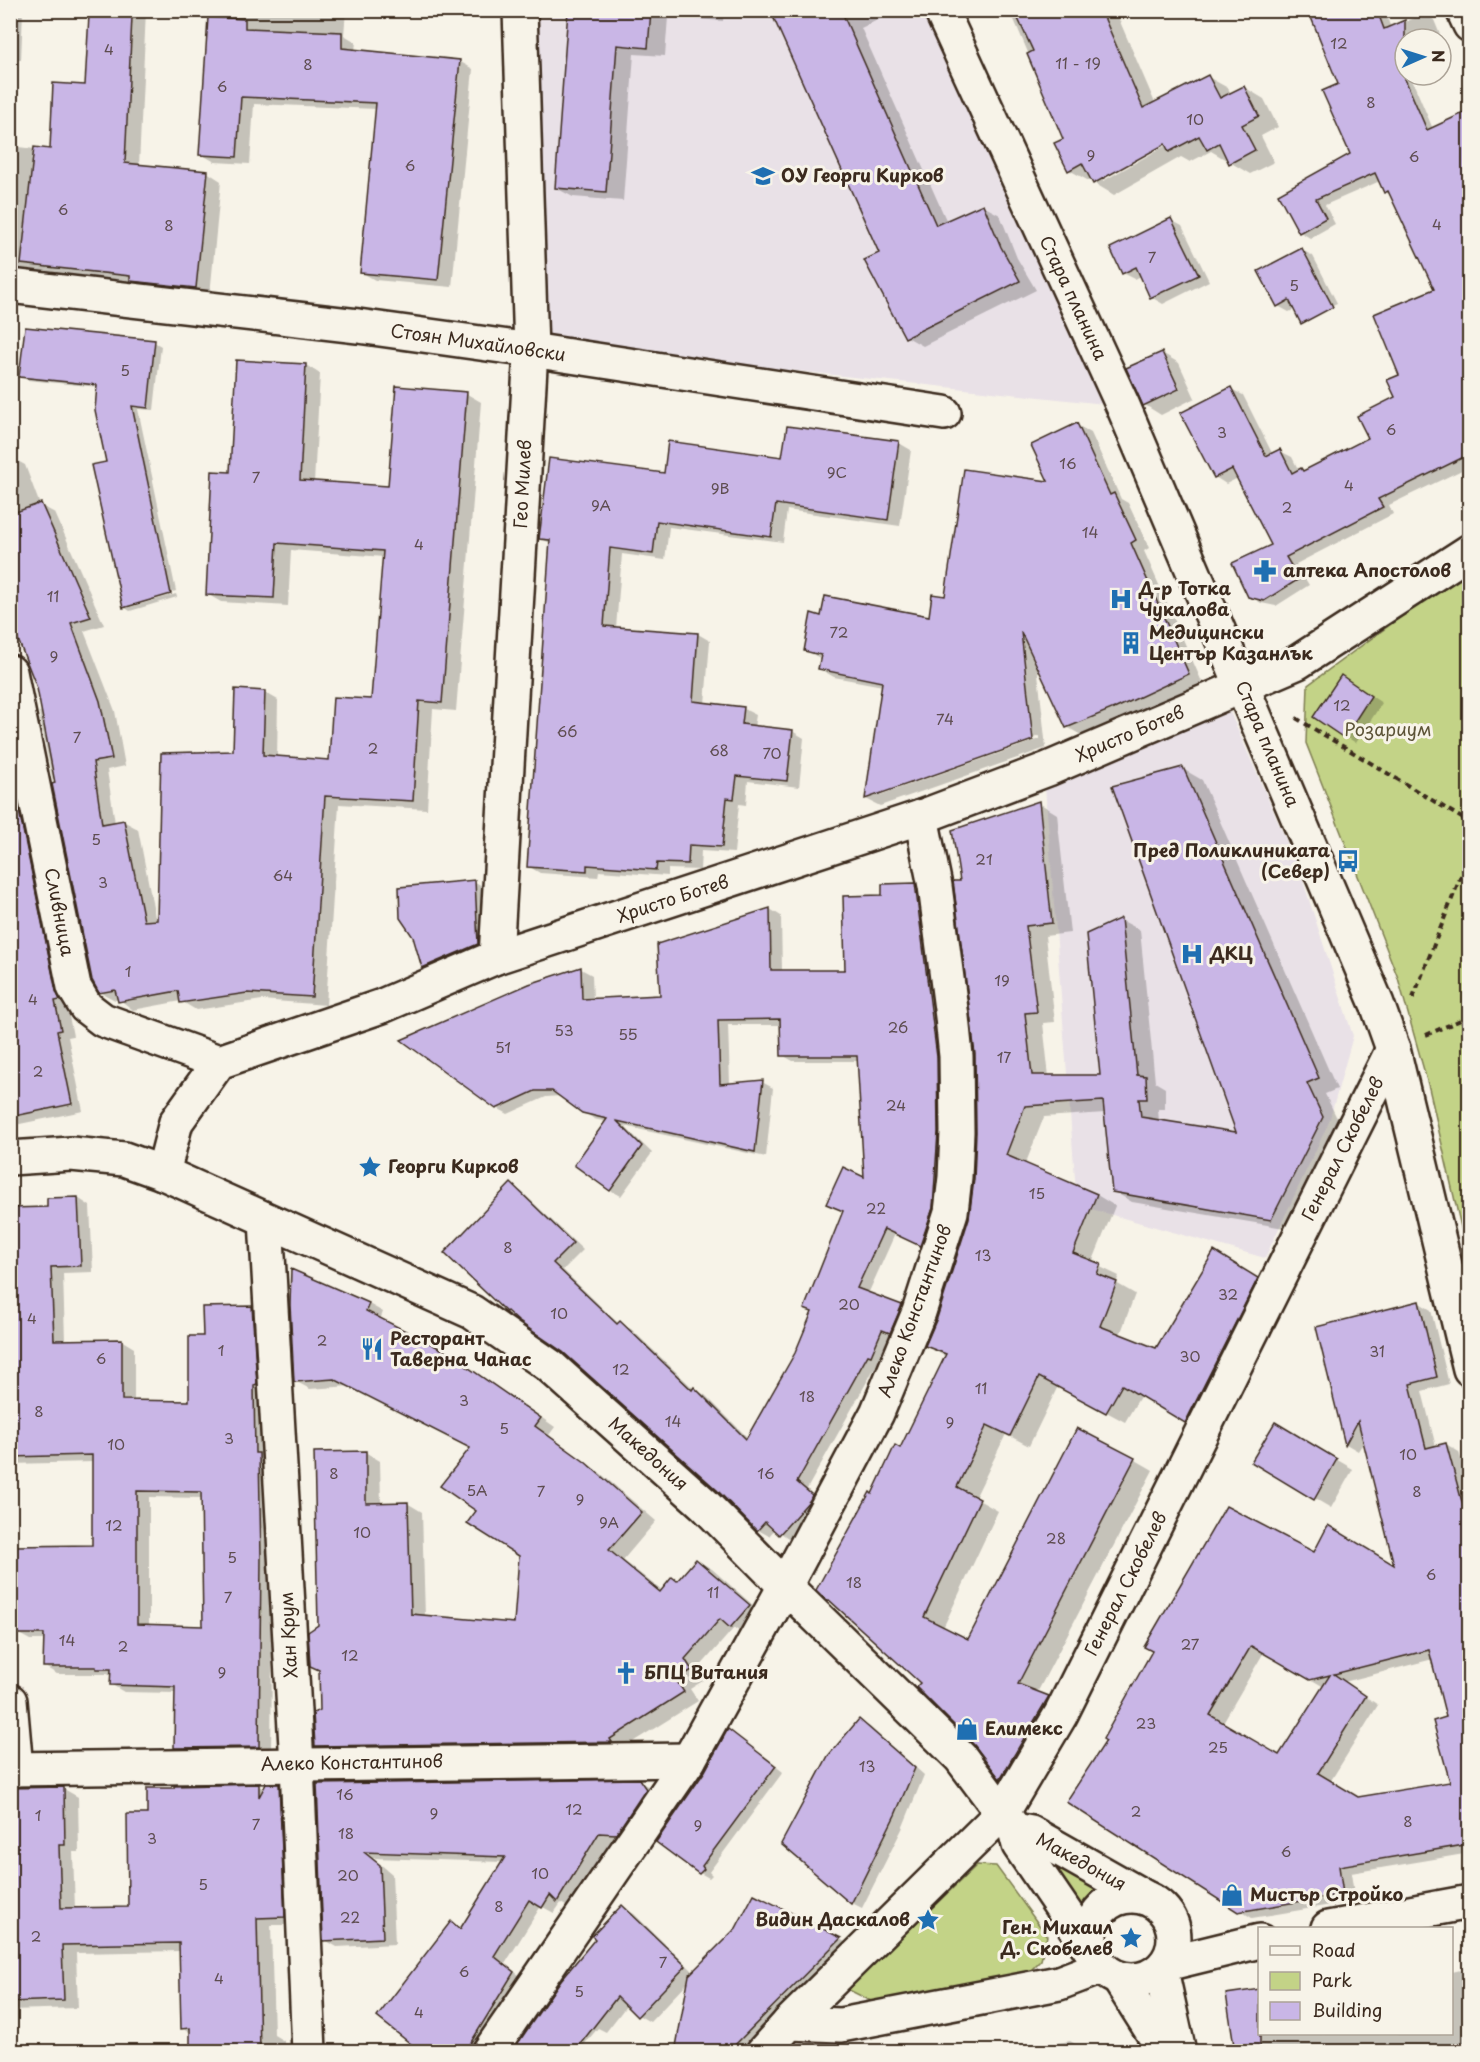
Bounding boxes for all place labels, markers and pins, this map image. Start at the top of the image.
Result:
place label: ОУ Георги Кирков [781,161,944,188]
school or university icon: ОУ Георги Кирков [750,163,776,189]
place label: аптека Апостолов [1283,556,1451,583]
pharmacy icon: аптека Апостолов [1252,558,1278,584]
place label: Д-р Тотка Чукалова [1138,574,1231,622]
hospital icon: Д-р Тотка Чукалова [1108,586,1134,612]
place label: Медицински Център Казанлък [1149,618,1313,666]
building icon: Медицински Център Казанлък [1118,630,1144,656]
place label: Пред Поликлиниката (Север) [1133,836,1330,884]
bus stop icon: Пред Поликлиниката (Север) [1335,848,1361,874]
place label: ДКЦ [1209,939,1253,966]
hospital icon: ДКЦ [1179,941,1205,967]
place label: Георги Кирков [388,1152,519,1179]
place icon: Георги Кирков [357,1154,383,1180]
place label: Ресторант Таверна Чанас [390,1324,532,1372]
restaurant icon: Ресторант Таверна Чанас [359,1336,385,1362]
place label: БПЦ Витания [644,1658,768,1685]
church icon: БПЦ Витания [613,1660,639,1686]
place label: Елимекс [985,1714,1063,1741]
shop icon: Елимекс [954,1716,980,1742]
place label: Мистър Стройко [1250,1880,1403,1907]
shop icon: Мистър Стройко [1219,1882,1245,1908]
place label: Видин Даскалов [755,1905,910,1932]
place icon: Видин Даскалов [915,1907,941,1933]
place label: Ген. Михаил Д. Скобелев [1000,1913,1113,1961]
place icon: Ген. Михаил Д. Скобелев [1118,1925,1144,1951]

